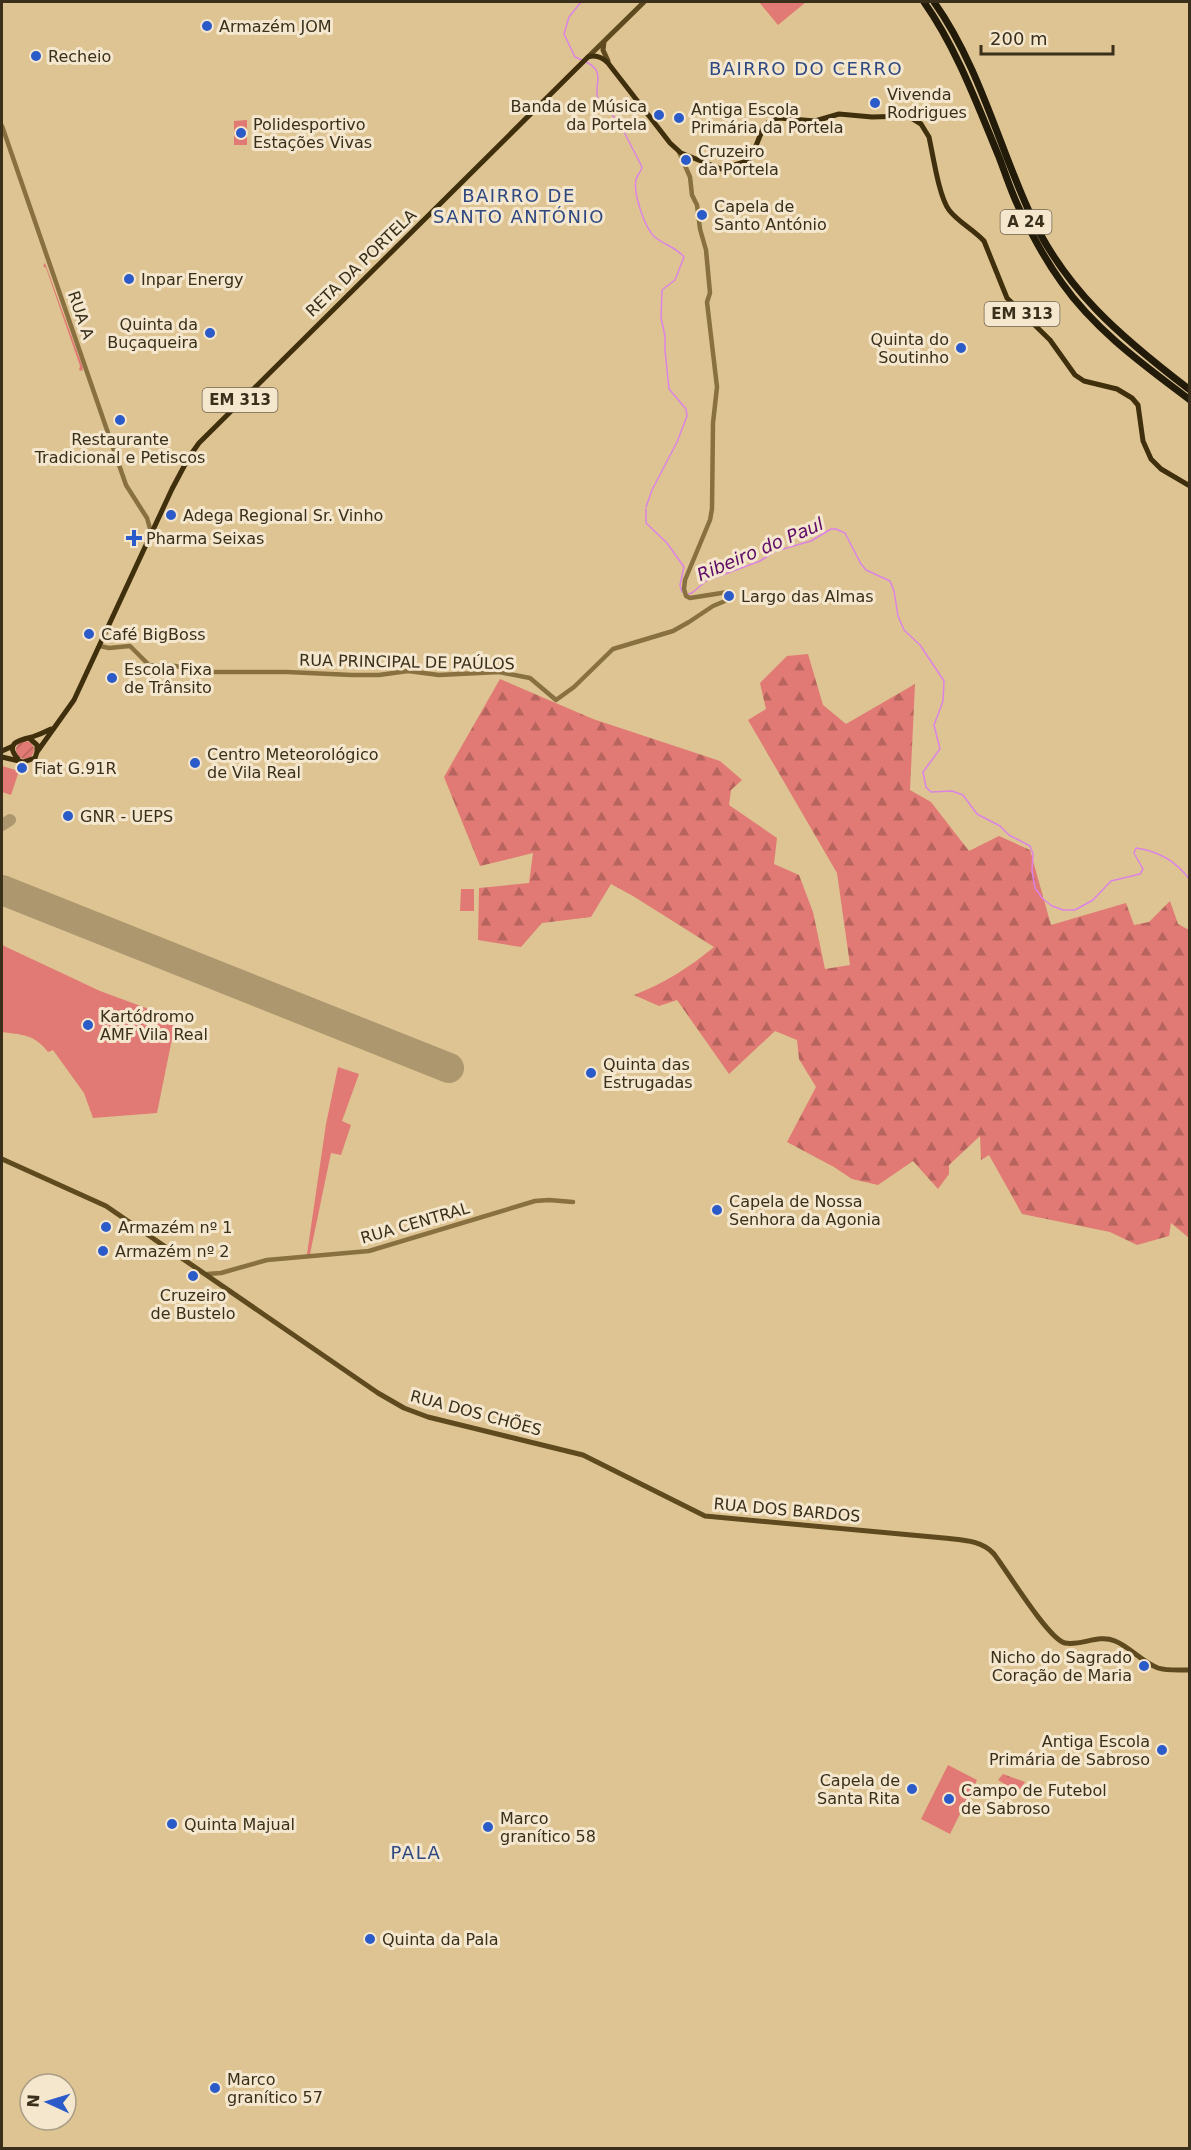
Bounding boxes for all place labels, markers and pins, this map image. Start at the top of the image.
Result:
place label: Armazém JOM [219,17,332,36]
marker: Armazém JOM [200,19,214,33]
place label: Recheio [48,47,111,66]
marker: Recheio [29,49,43,63]
place label: Vivenda Rodrigues [887,85,967,122]
marker: Vivenda Rodrigues [868,96,882,110]
place label: Banda de Música da Portela [511,97,647,134]
place label: Antiga Escola Primária da Portela [691,100,844,137]
marker: Banda de Música da Portela [652,108,666,122]
marker: Antiga Escola Primária da Portela [672,111,686,125]
place label: Polidesportivo Estações Vivas [253,115,372,152]
marker: Polidesportivo Estações Vivas [234,126,248,140]
place label: Cruzeiro da Portela [698,142,779,179]
marker: Cruzeiro da Portela [679,153,693,167]
place label: Capela de Santo António [714,197,827,234]
marker: Capela de Santo António [695,208,709,222]
place label: Inpar Energy [141,270,244,289]
marker: Inpar Energy [122,272,136,286]
place label: Quinta da Buçaqueira [107,315,198,352]
marker: Quinta da Buçaqueira [203,326,217,340]
place label: Quinta do Soutinho [871,330,949,367]
marker: Quinta do Soutinho [954,341,968,355]
marker: Restaurante Tradicional e Petiscos [113,413,127,427]
place label: Restaurante Tradicional e Petiscos [34,430,205,467]
place label: Adega Regional Sr. Vinho [183,506,383,525]
marker: Adega Regional Sr. Vinho [164,508,178,522]
place label: Pharma Seixas [146,529,264,548]
marker: Pharma Seixas [127,531,141,545]
place label: Largo das Almas [741,587,874,606]
marker: Largo das Almas [722,589,736,603]
place label: Café BigBoss [101,625,206,644]
marker: Café BigBoss [82,627,96,641]
place label: Escola Fixa de Trânsito [124,660,212,697]
marker: Escola Fixa de Trânsito [105,671,119,685]
place label: Centro Meteorológico de Vila Real [207,745,379,782]
marker: Centro Meteorológico de Vila Real [188,756,202,770]
place label: Fiat G.91R [34,759,117,778]
marker: Fiat G.91R [15,761,29,775]
place label: GNR - UEPS [80,807,173,826]
marker: GNR - UEPS [61,809,75,823]
place label: Kartódromo AMF Vila Real [100,1007,208,1044]
marker: Kartódromo AMF Vila Real [81,1018,95,1032]
place label: Quinta das Estrugadas [603,1055,693,1092]
marker: Quinta das Estrugadas [584,1066,598,1080]
place label: Capela de Nossa Senhora da Agonia [729,1192,881,1229]
marker: Capela de Nossa Senhora da Agonia [710,1203,724,1217]
place label: Armazém nº 1 [118,1218,233,1237]
marker: Armazém nº 1 [99,1220,113,1234]
place label: Armazém nº 2 [115,1242,230,1261]
marker: Armazém nº 2 [96,1244,110,1258]
marker: Cruzeiro de Bustelo [186,1269,200,1283]
place label: Cruzeiro de Bustelo [151,1286,235,1323]
place label: Nicho do Sagrado Coração de Maria [990,1648,1132,1685]
marker: Nicho do Sagrado Coração de Maria [1137,1659,1151,1673]
place label: Antiga Escola Primária de Sabroso [989,1732,1150,1769]
marker: Antiga Escola Primária de Sabroso [1155,1743,1169,1757]
place label: Capela de Santa Rita [817,1771,900,1808]
place label: Campo de Futebol de Sabroso [961,1781,1107,1818]
marker: Capela de Santa Rita [905,1782,919,1796]
marker: Campo de Futebol de Sabroso [942,1792,956,1806]
place label: Marco granítico 58 [500,1809,596,1846]
place label: Quinta Majual [184,1815,295,1834]
marker: Quinta Majual [165,1817,179,1831]
marker: Marco granítico 58 [481,1820,495,1834]
place label: Quinta da Pala [382,1930,499,1949]
marker: Quinta da Pala [363,1932,377,1946]
place label: Marco granítico 57 [227,2070,323,2107]
marker: Marco granítico 57 [208,2081,222,2095]

